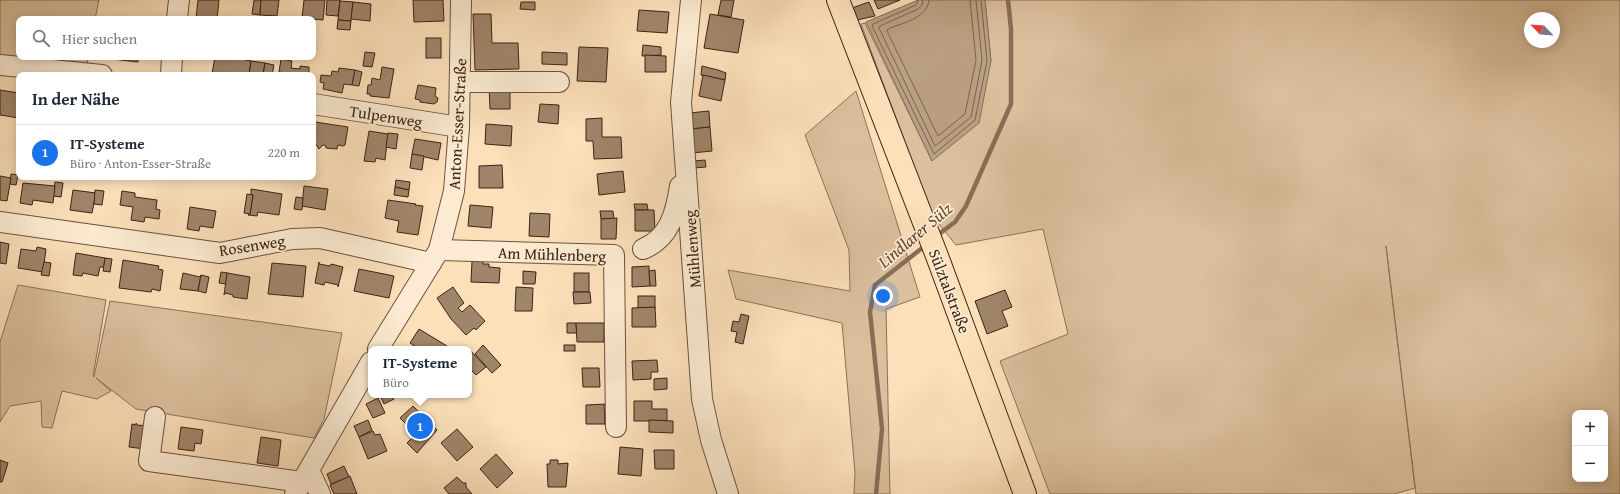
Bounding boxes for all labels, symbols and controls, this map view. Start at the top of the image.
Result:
north arrow [1524,12,1560,48]
search box [16,16,316,60]
icon: search [30,27,52,49]
text: Hier suchen [62,28,137,49]
street label: Anton-Esser-Straße [442,58,472,190]
text: In der Nähe [32,86,120,111]
street label: Tulpenweg [348,98,424,134]
text: IT-Systeme [70,133,145,154]
text: 1 [42,143,48,162]
text: 220 m [268,143,300,162]
text: Büro · Anton-Esser-Straße [70,154,211,173]
water label: Lindlarer Sülz [871,196,958,274]
street label: Mühlenweg [677,209,707,289]
street label: Rosenweg [217,228,287,262]
street label: Am Mühlenberg [497,240,607,268]
street label: Sülztalstraße [923,245,977,337]
your location [873,286,893,306]
popup [368,346,472,398]
text: IT-Systeme [383,352,457,373]
text: Büro [383,373,409,392]
map controls [1572,410,1608,482]
button: + [1572,410,1608,446]
pin: 1 [407,411,433,441]
button: − [1572,446,1608,482]

